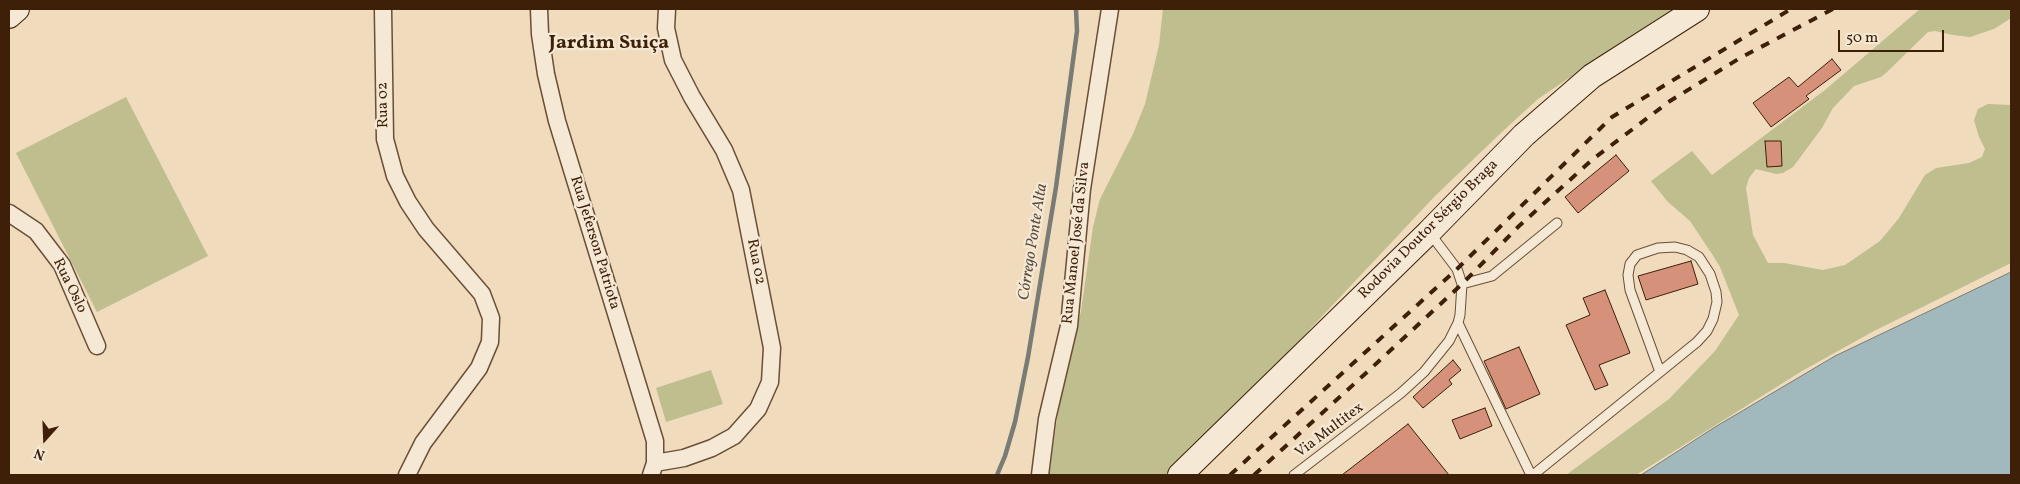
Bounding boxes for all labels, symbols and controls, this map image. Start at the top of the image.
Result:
scale bar [1840,20,1946,52]
text: 50 m [1846,28,1878,49]
district label: Jardim Suiça [549,32,669,56]
street label: Rua 02 [375,82,393,128]
street label: Rodovia Doutor Sérgio Braga [1355,156,1503,304]
street label: Rua Manoel José da Silva [1060,161,1094,325]
street label: Rua Jeferson Patriota [565,174,623,312]
water label: Córrego Ponte Alta [1015,182,1053,302]
street label: Rua 02 [742,238,768,286]
street label: Rua Oslo [48,256,90,316]
street label: Via Multitex [1292,399,1368,463]
north arrow [20,414,70,464]
text: N [32,443,48,464]

